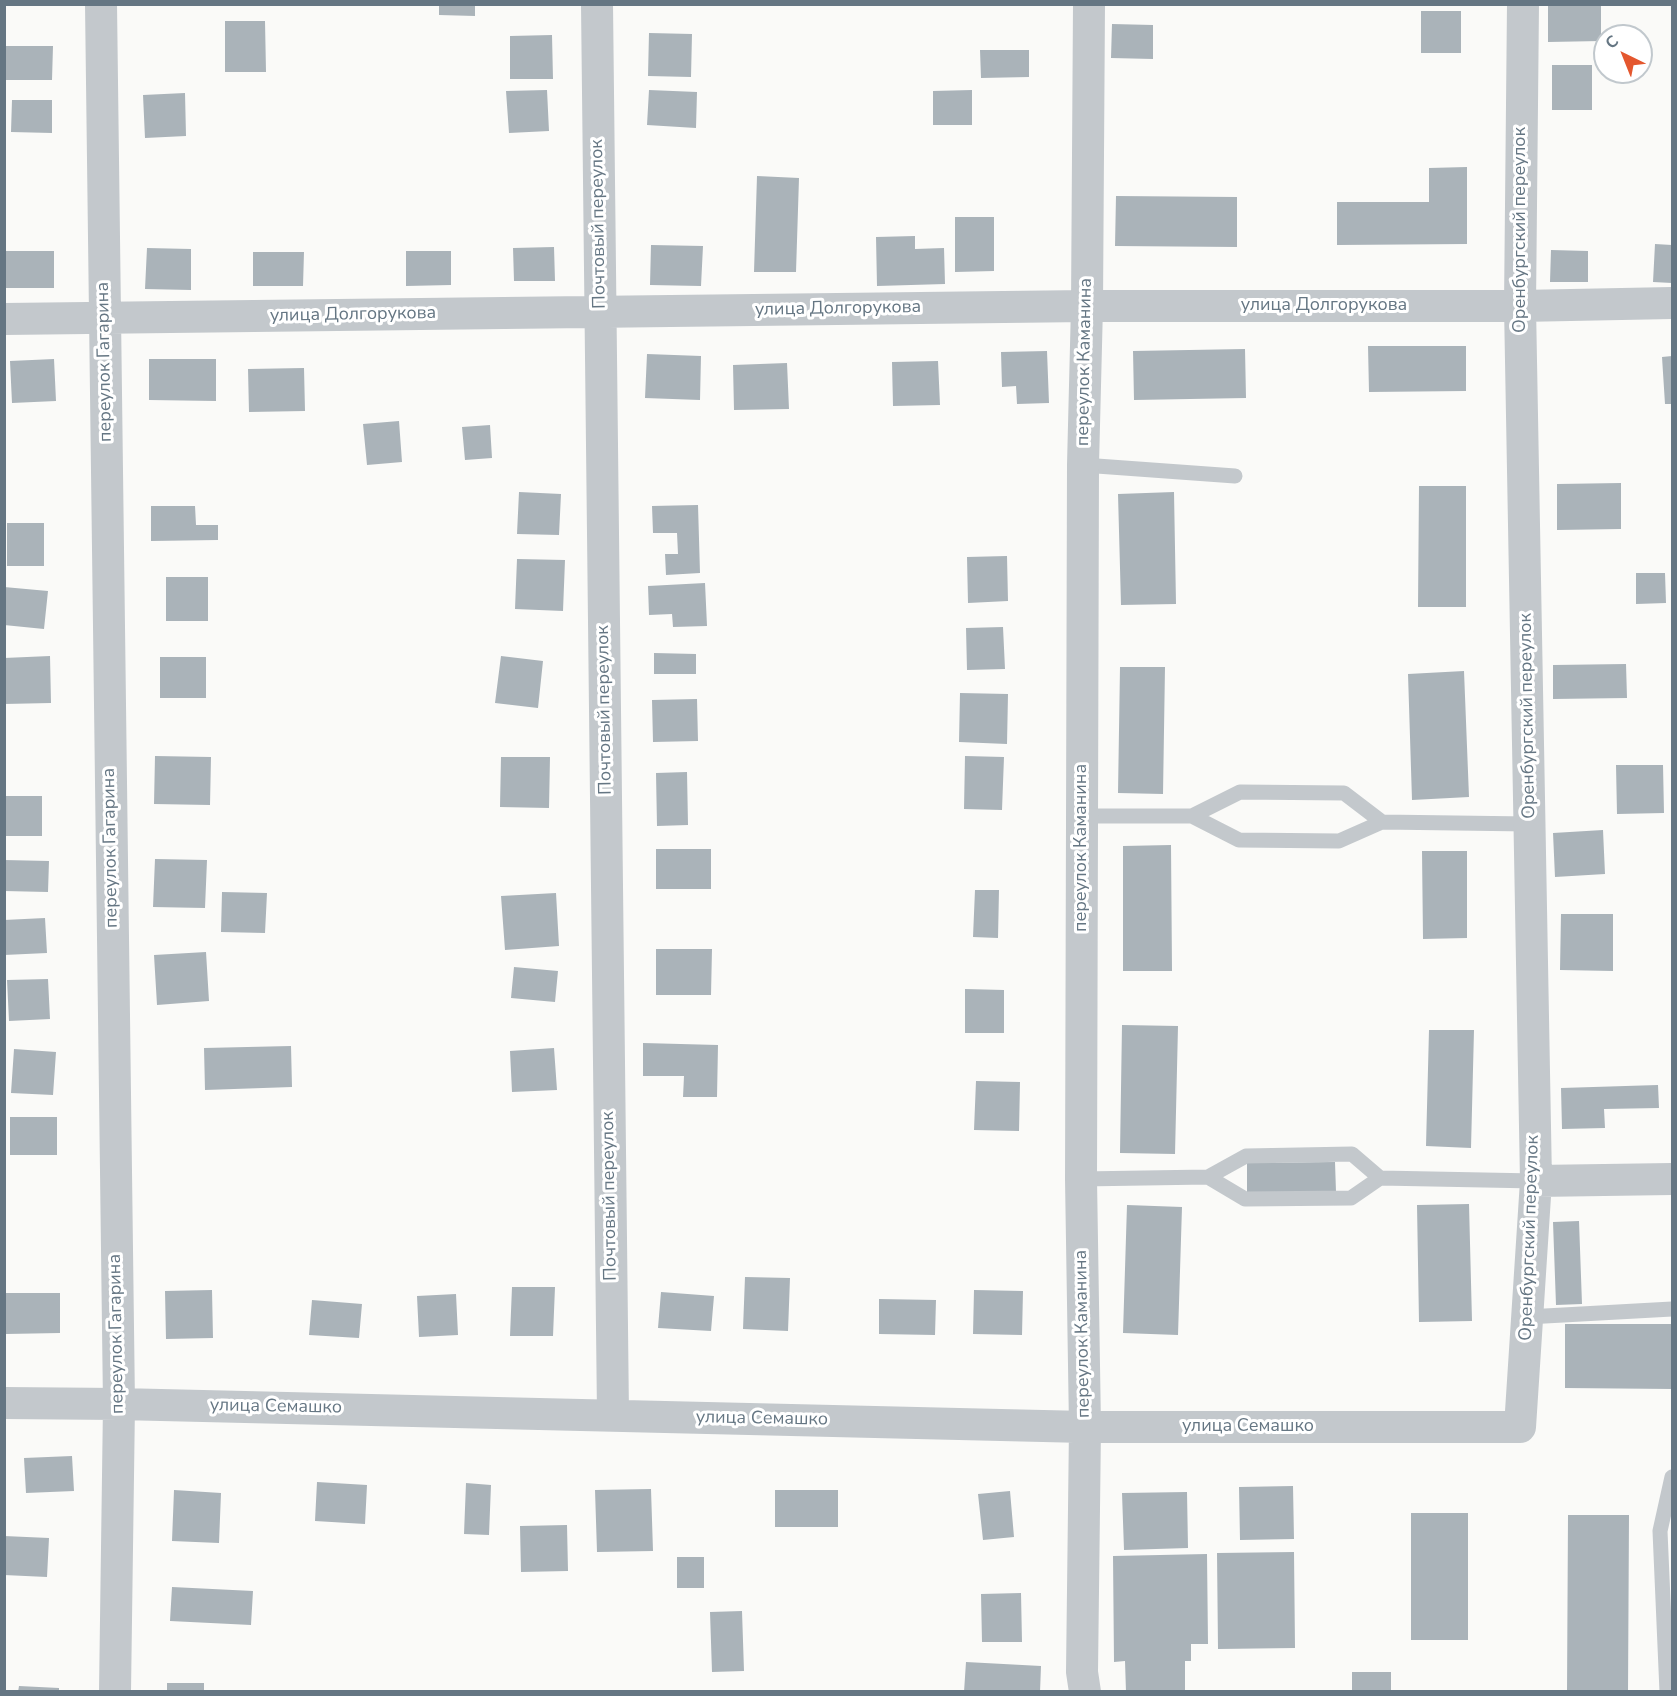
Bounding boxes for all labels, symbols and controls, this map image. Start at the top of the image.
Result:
north arrow [1593,24,1653,84]
text: С [1601,31,1624,54]
street label: Оренбургский переулок [1510,127,1532,333]
street label: Почтовый переулок [587,139,611,309]
street label: переулок Каманина [1073,278,1097,446]
street label: переулок Гагарина [93,282,117,442]
street label: улица Долгорукова [1241,295,1407,317]
street label: улица Долгорукова [755,297,921,321]
street label: улица Долгорукова [270,303,436,327]
street label: Оренбургский переулок [1515,613,1541,819]
street label: Почтовый переулок [593,625,617,795]
street label: переулок Каманина [1071,764,1093,932]
street label: переулок Гагарина [99,768,123,928]
street label: Почтовый переулок [598,1111,622,1281]
street label: Оренбургский переулок [1516,1135,1544,1341]
street label: переулок Каманина [1071,1250,1095,1418]
street label: переулок Гагарина [105,1254,129,1414]
street label: улица Семашко [210,1395,342,1419]
street label: улица Семашко [696,1407,828,1431]
street label: улица Семашко [1182,1416,1314,1438]

